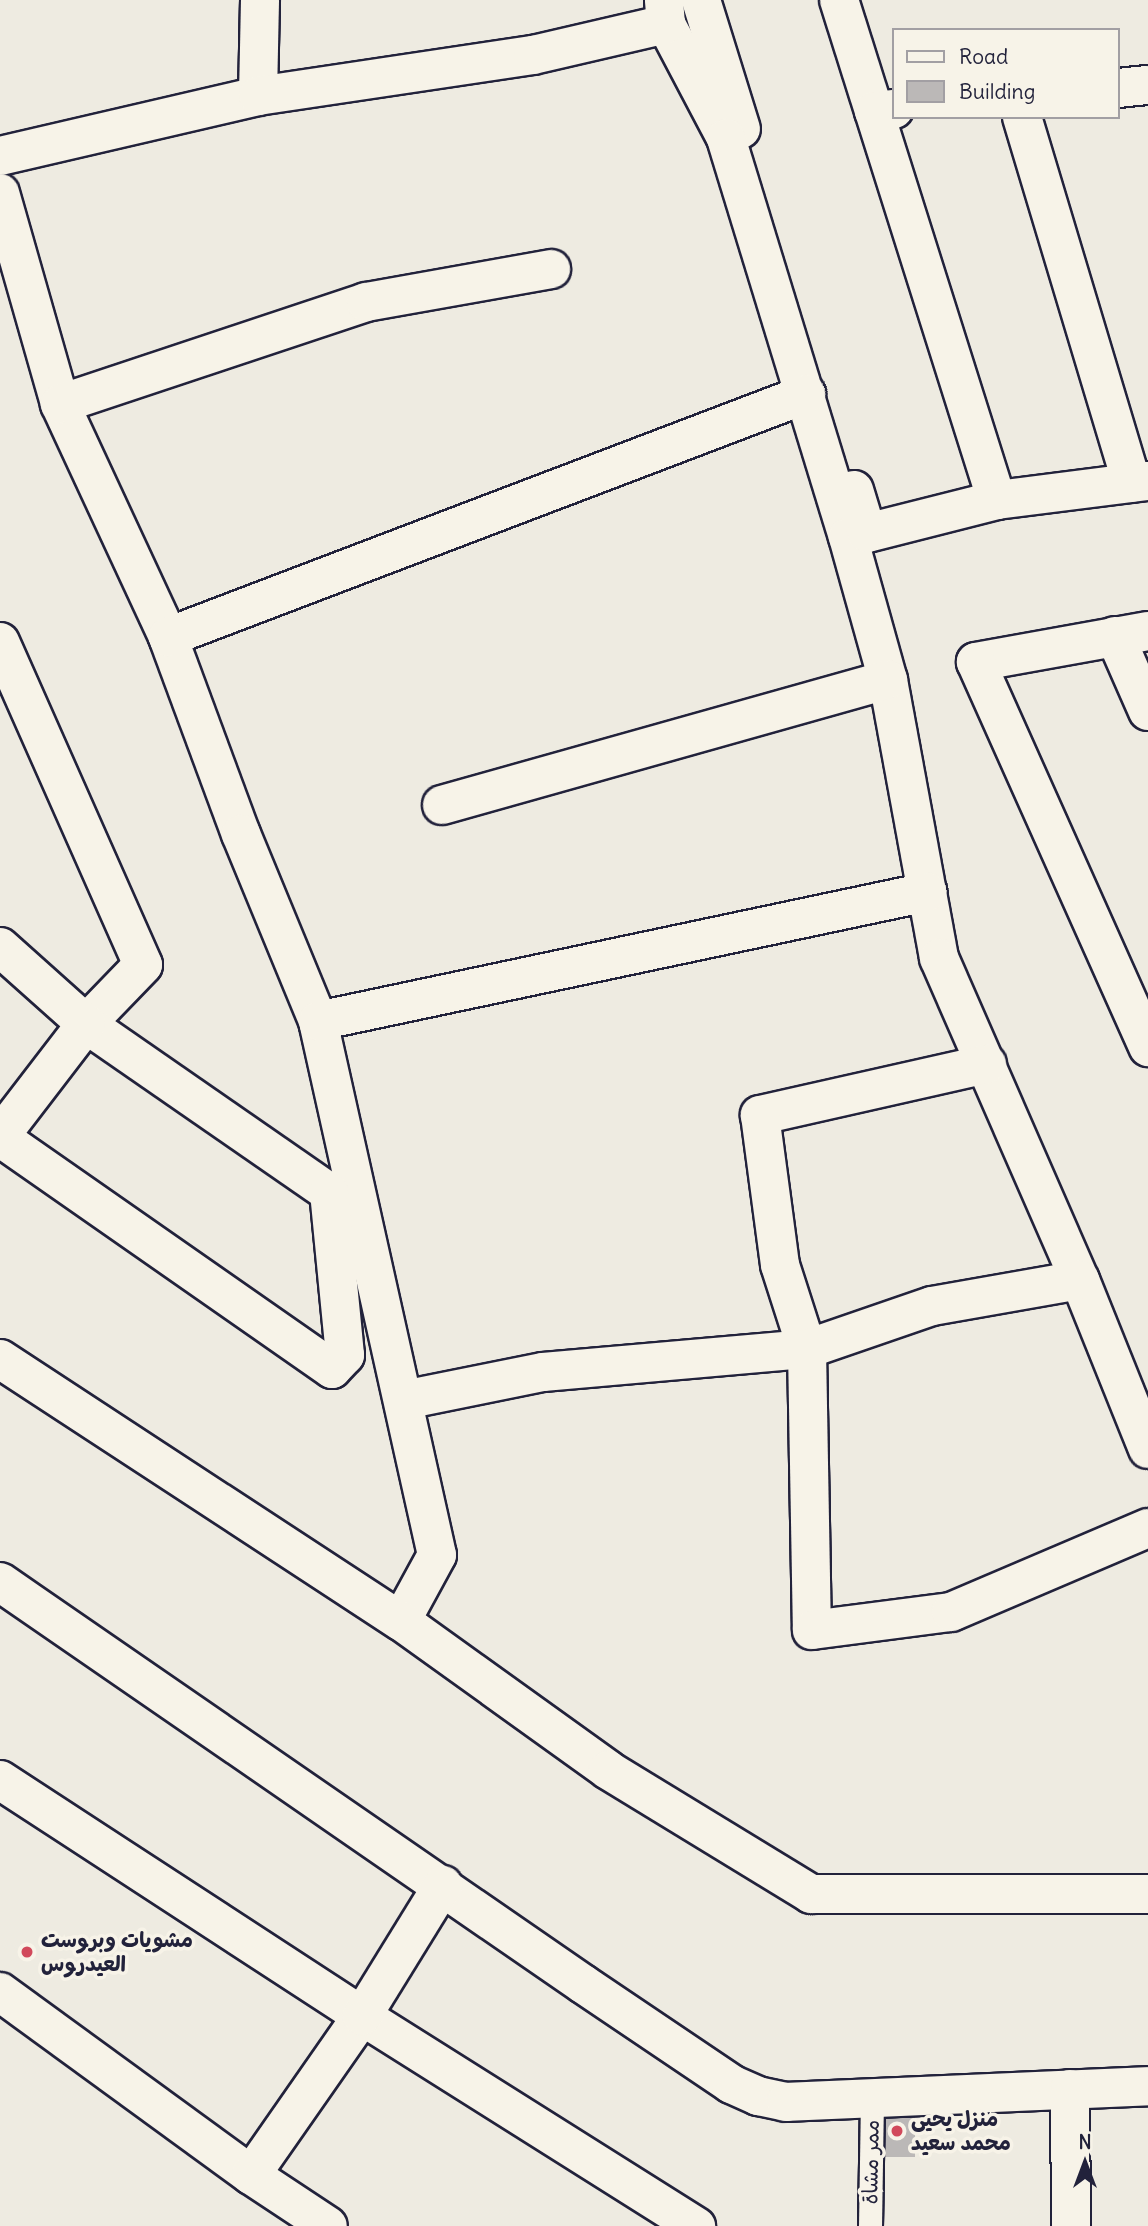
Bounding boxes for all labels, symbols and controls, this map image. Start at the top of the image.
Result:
legend [892,28,1120,119]
text: Road [959,43,1008,70]
text: Building [959,78,1035,105]
place label: مشويات وبروست العيدروس [41,1927,193,1977]
marker: مشويات وبروست العيدروس [19,1944,35,1960]
place label: منزل يحيى محمد سعيد [911,2106,1011,2156]
street label: ممر مشاة [858,2119,884,2205]
marker: منزل يحيى محمد سعيد [889,2123,905,2139]
north arrow [1050,2128,1120,2198]
text: N [1078,2130,1092,2154]

